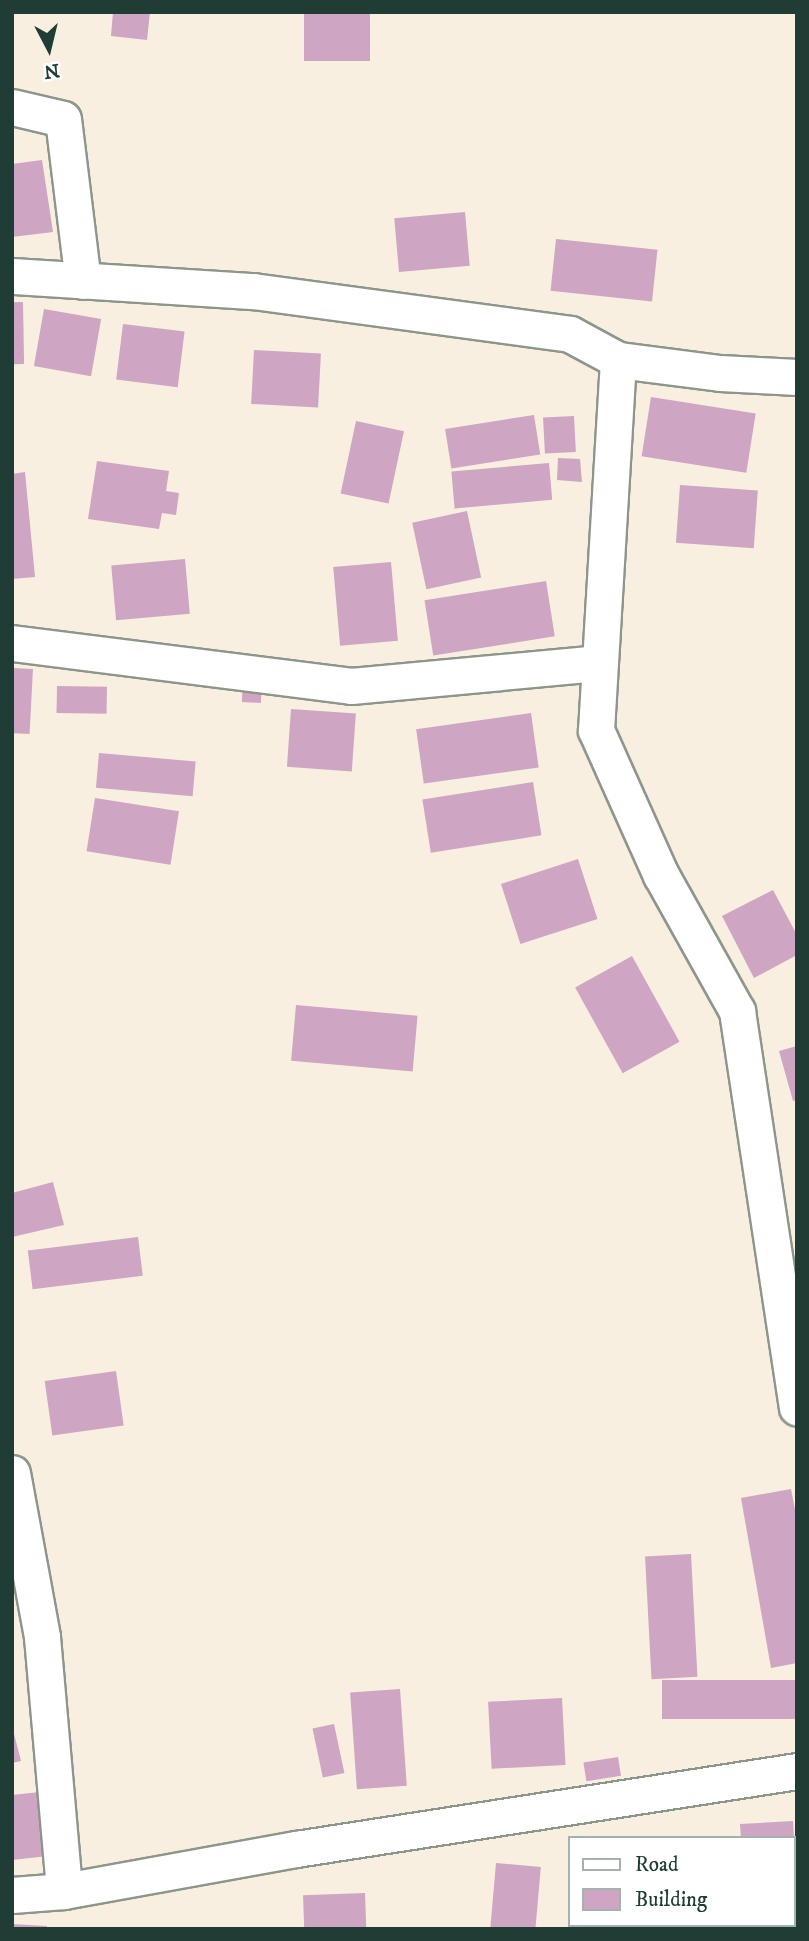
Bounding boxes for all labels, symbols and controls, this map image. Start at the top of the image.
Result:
north arrow [14,14,84,84]
text: N [42,58,61,83]
legend [568,1836,795,1927]
text: Road [635,1852,679,1878]
text: Building [635,1887,707,1913]

